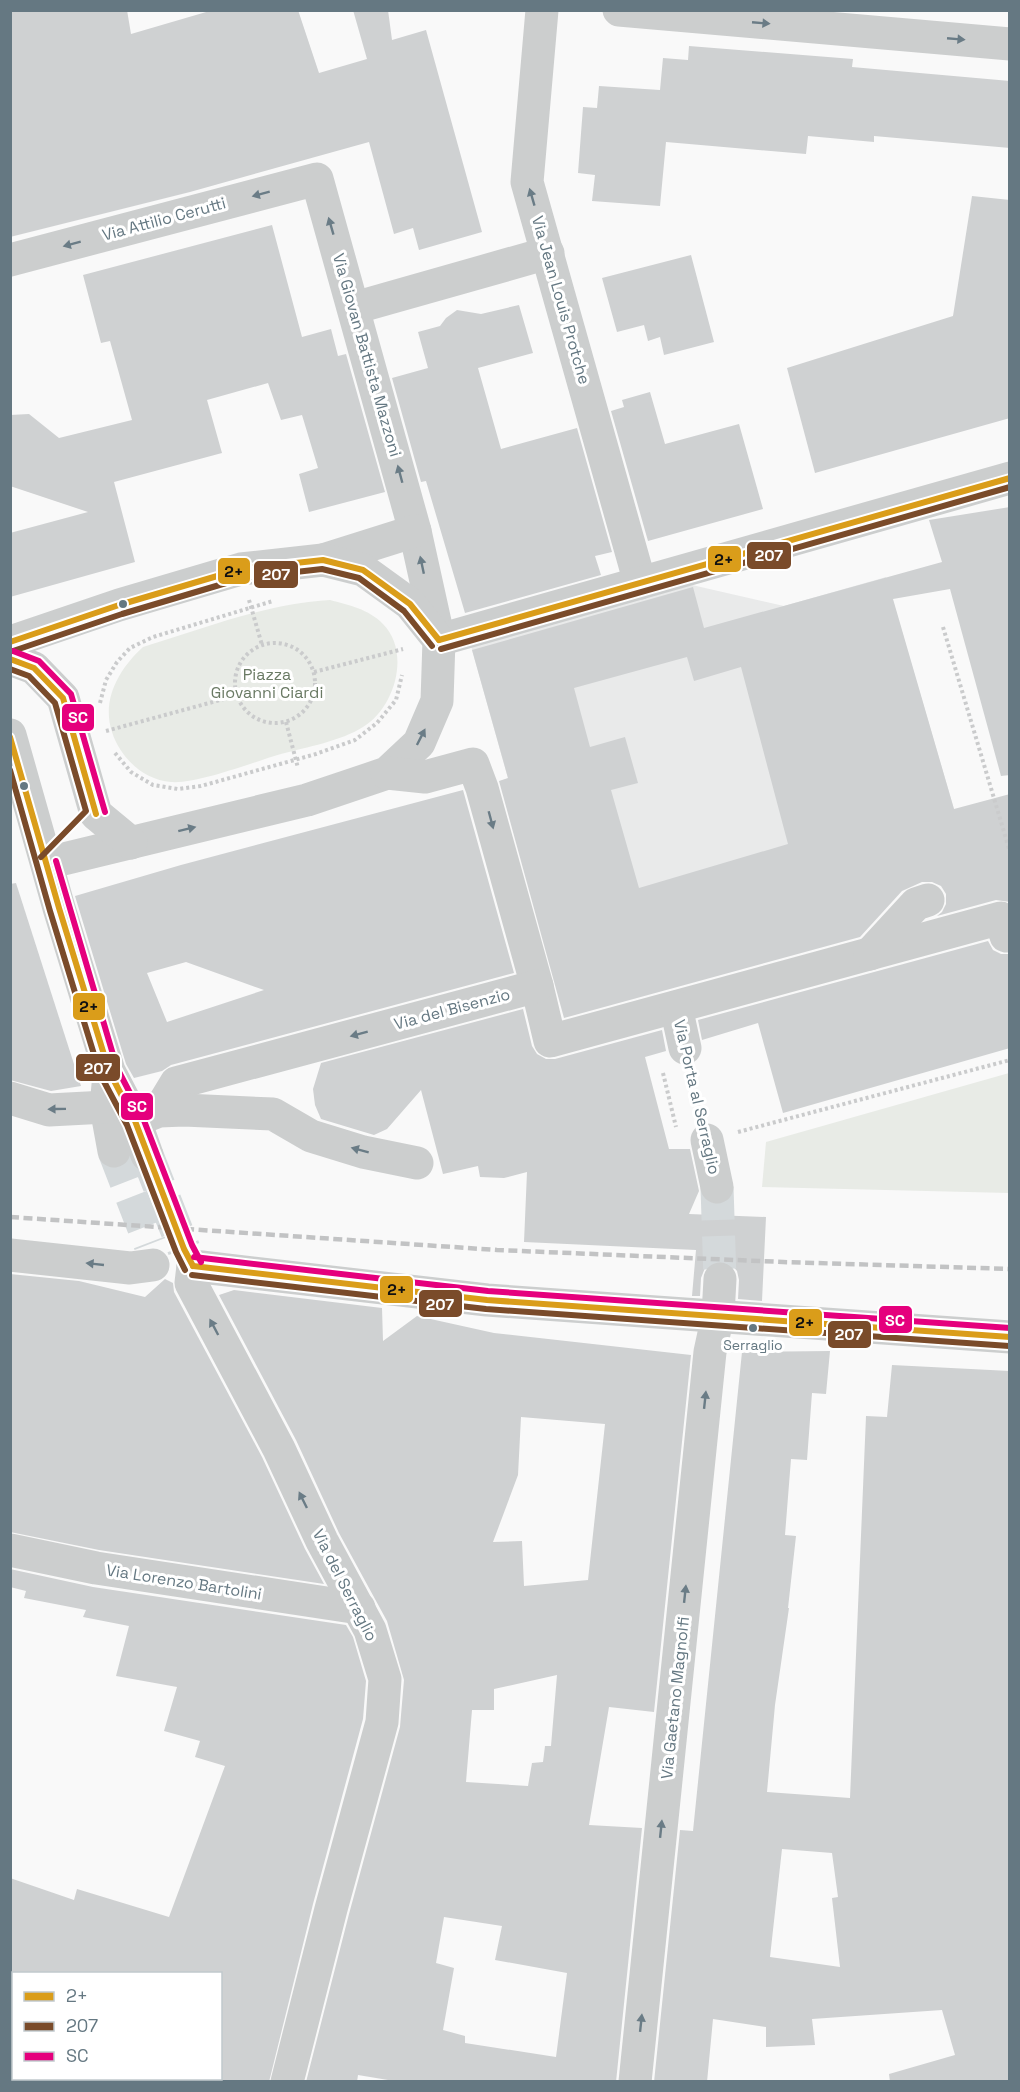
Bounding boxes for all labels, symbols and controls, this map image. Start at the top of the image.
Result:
one-way arrow [752,18,771,27]
one-way arrow [946,34,965,44]
one-way arrow [527,188,536,206]
one-way arrow [251,190,269,199]
street label: Via Attilio Cerutti [100,192,228,246]
street label: Via Jean Louis Protche [527,213,595,387]
one-way arrow [326,217,335,235]
one-way arrow [63,239,81,249]
street label: Via Giovan Battista Mazzoni [328,251,406,459]
one-way arrow [395,465,404,483]
line badge: 207 [746,541,792,570]
line badge: 2+ [707,545,742,573]
text: 207 [755,545,783,566]
text: 2+ [714,549,734,570]
one-way arrow [417,555,426,574]
line badge: 2+ [217,557,251,585]
line badge: 207 [253,560,299,589]
text: 2+ [224,561,244,582]
text: 207 [262,564,290,585]
unlabelled marker [117,598,129,610]
park label: Piazza Giovanni Ciardi [211,664,323,703]
line badge: SC [61,703,95,732]
text: SC [68,707,88,728]
one-way arrow [416,728,426,745]
unlabelled marker [18,780,30,792]
one-way arrow [487,811,496,829]
one-way arrow [178,823,197,833]
street label: Via del Bisenzio [392,983,512,1035]
line badge: 2+ [72,992,106,1021]
text: 2+ [79,996,99,1017]
street label: Via Porta al Serraglio [669,1018,725,1176]
one-way arrow [350,1030,368,1039]
line badge: 207 [75,1053,121,1082]
text: 207 [84,1058,112,1079]
line badge: SC [120,1092,154,1121]
text: SC [127,1096,147,1117]
one-way arrow [48,1104,67,1114]
one-way arrow [350,1145,368,1154]
one-way arrow [85,1260,104,1269]
line badge: 2+ [379,1275,414,1304]
text: 2+ [387,1279,407,1300]
line badge: 207 [418,1289,463,1318]
text: 207 [426,1294,454,1315]
line badge: SC [878,1305,913,1334]
line badge: 2+ [788,1308,823,1337]
text: SC [885,1310,905,1331]
text: 2+ [795,1312,815,1333]
one-way arrow [210,1318,220,1336]
line badge: 207 [827,1320,872,1349]
marker: Serraglio [747,1322,759,1334]
text: 207 [835,1324,863,1345]
place label: Serraglio [723,1336,783,1354]
one-way arrow [700,1390,710,1409]
one-way arrow [299,1492,308,1509]
street label: Via del Serraglio [308,1525,382,1645]
street label: Via Lorenzo Bartolini [105,1559,263,1605]
one-way arrow [681,1584,690,1603]
street label: Via Gaetano Magnolfi [656,1616,694,1780]
one-way arrow [656,1820,666,1839]
legend [12,1972,222,2080]
text: 2+ [66,1984,88,2007]
text: 207 [66,2014,98,2037]
one-way arrow [636,2014,646,2033]
text: SC [66,2044,89,2067]

